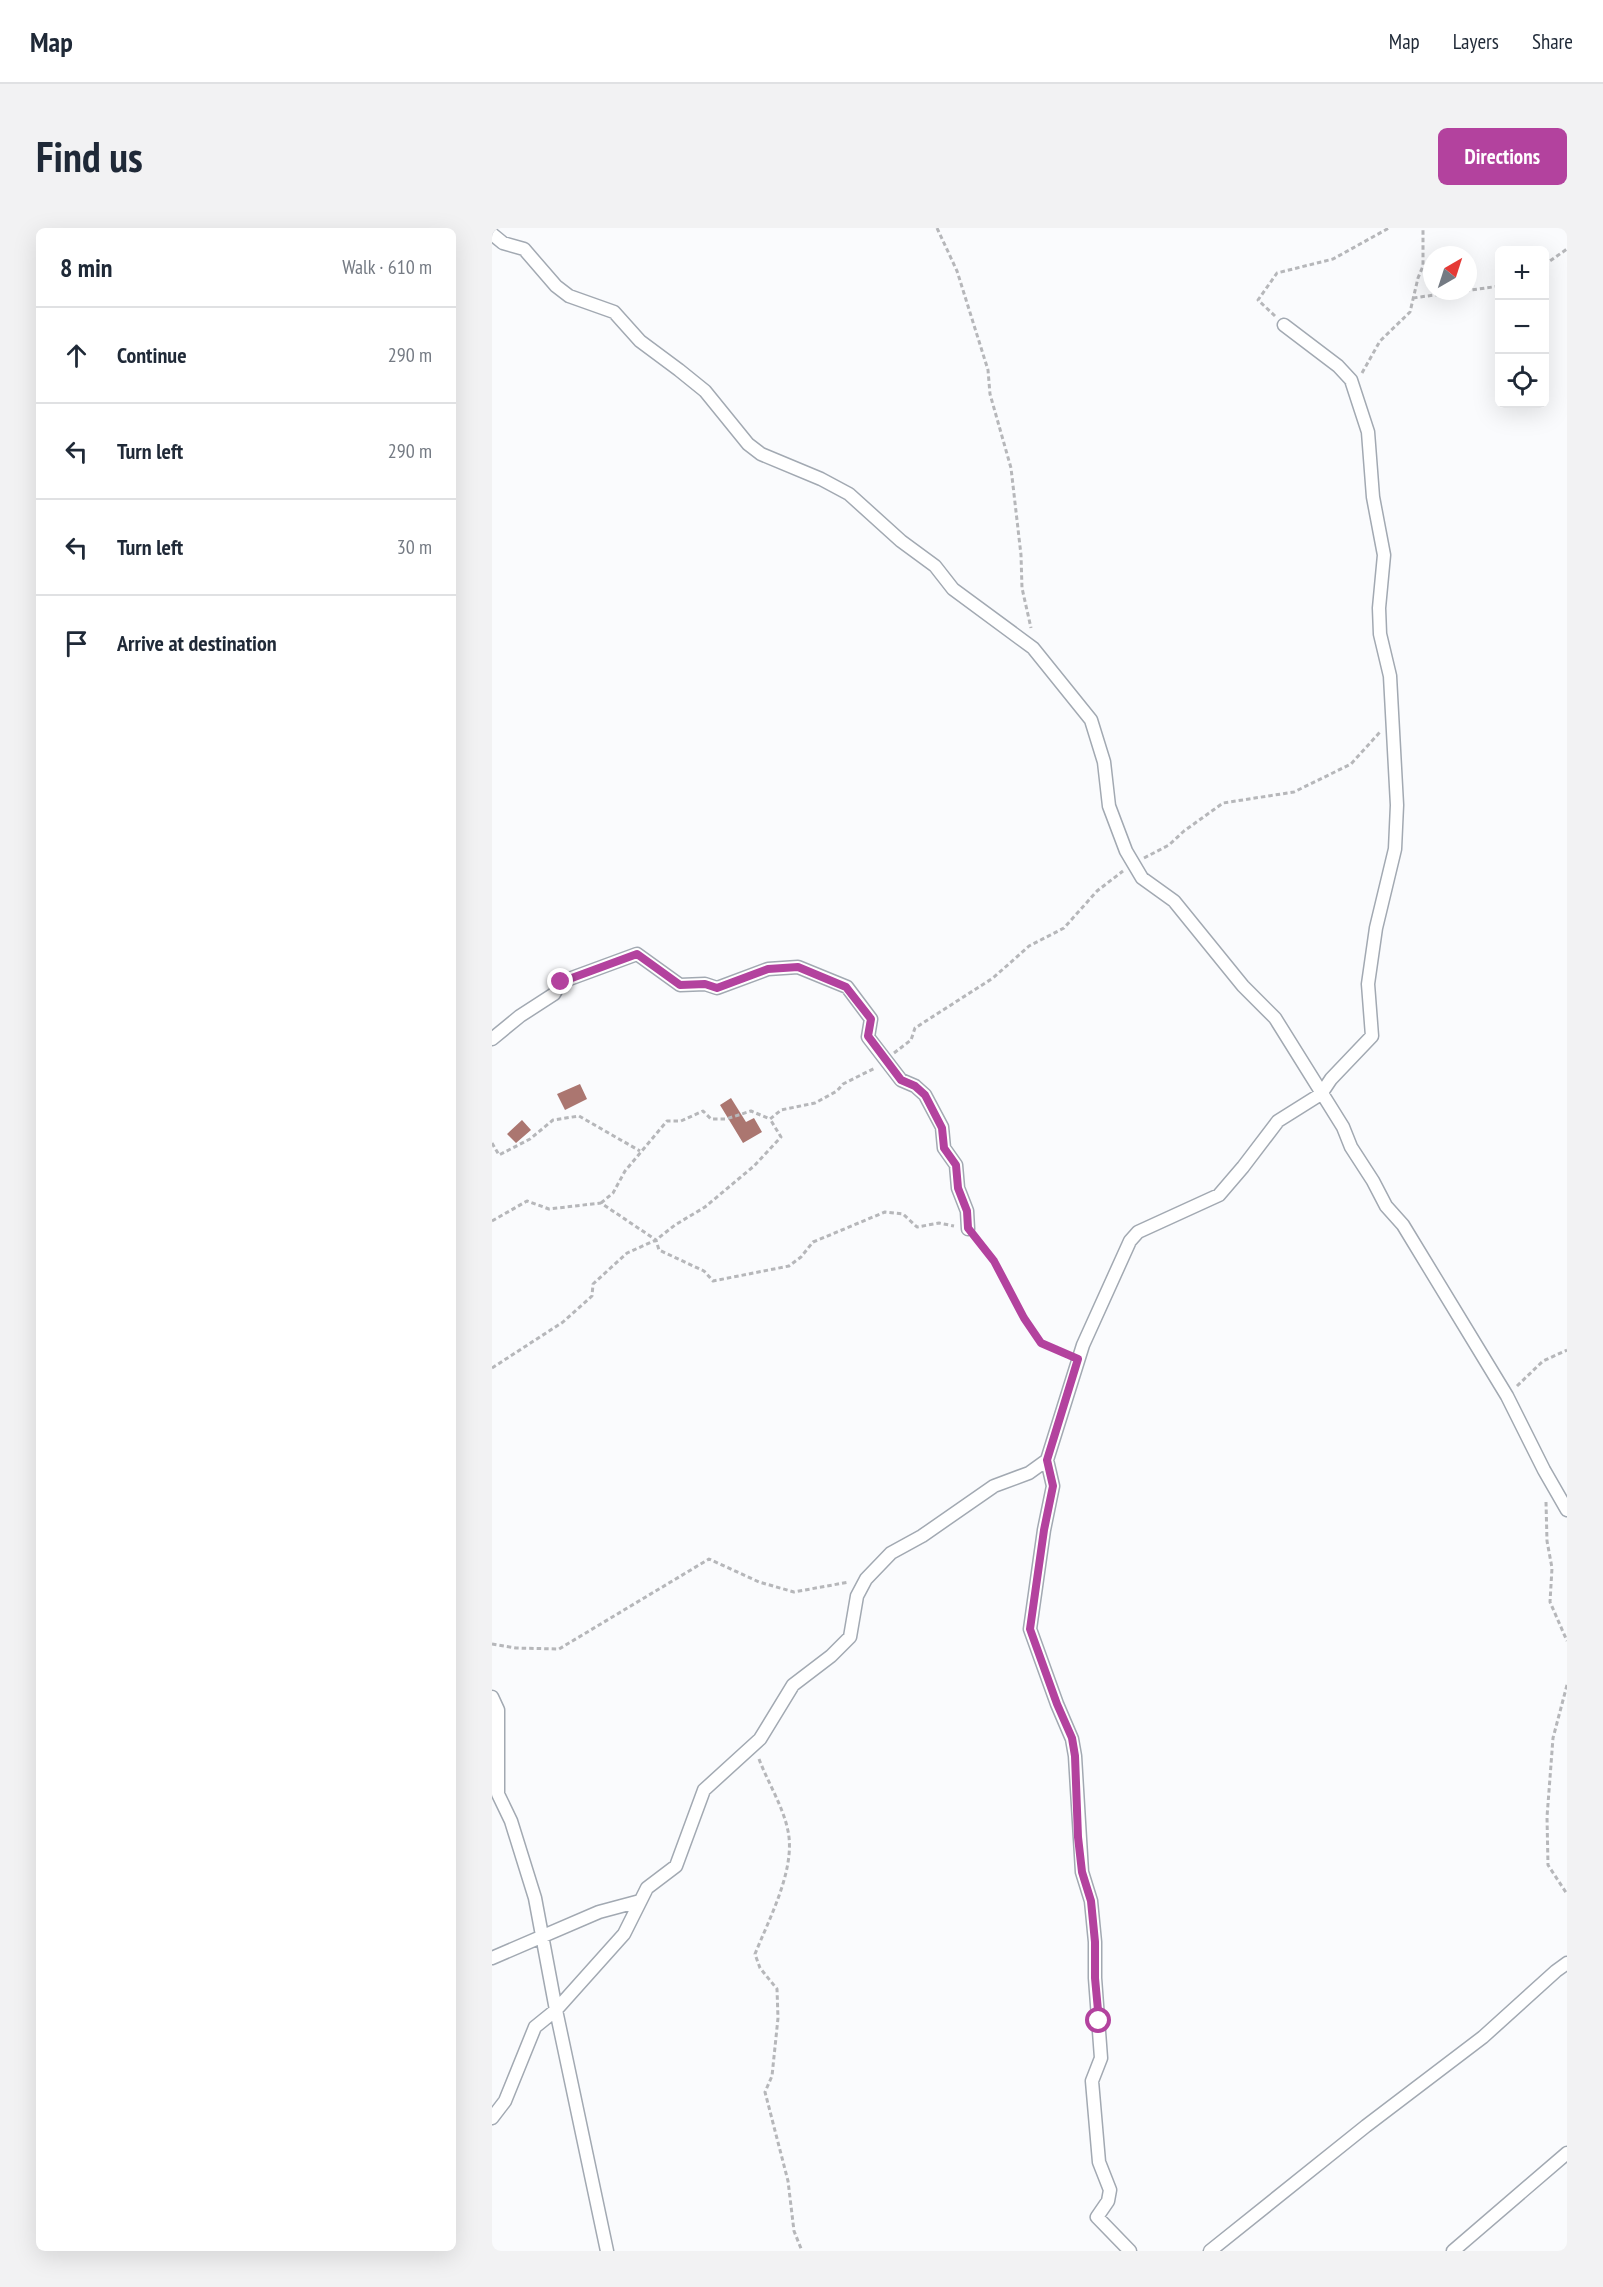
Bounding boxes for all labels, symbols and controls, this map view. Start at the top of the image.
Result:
text: Map [30,23,73,60]
text: Map [1389,28,1420,55]
text: Layers [1453,28,1499,55]
text: Share [1532,28,1573,55]
button: Directions [1438,128,1567,185]
text: Find us [36,129,143,184]
north arrow [1423,246,1477,300]
map controls [1495,246,1549,408]
button: + [1495,246,1549,300]
text: 8 min [60,251,113,284]
text: Walk · 610 m [342,254,432,280]
button: − [1495,300,1549,354]
icon: ahead [60,339,93,372]
text: Continue [117,341,187,369]
text: 290 m [388,342,432,368]
button: locate [1495,354,1549,408]
icon: left [60,435,93,468]
text: Turn left [117,437,183,465]
text: 290 m [388,438,432,464]
icon: left [60,531,93,564]
text: Turn left [117,533,183,561]
text: 30 m [397,534,432,560]
icon: arrive [60,627,93,660]
text: Arrive at destination [117,629,277,657]
route end [547,968,573,994]
route start [1085,2007,1111,2033]

